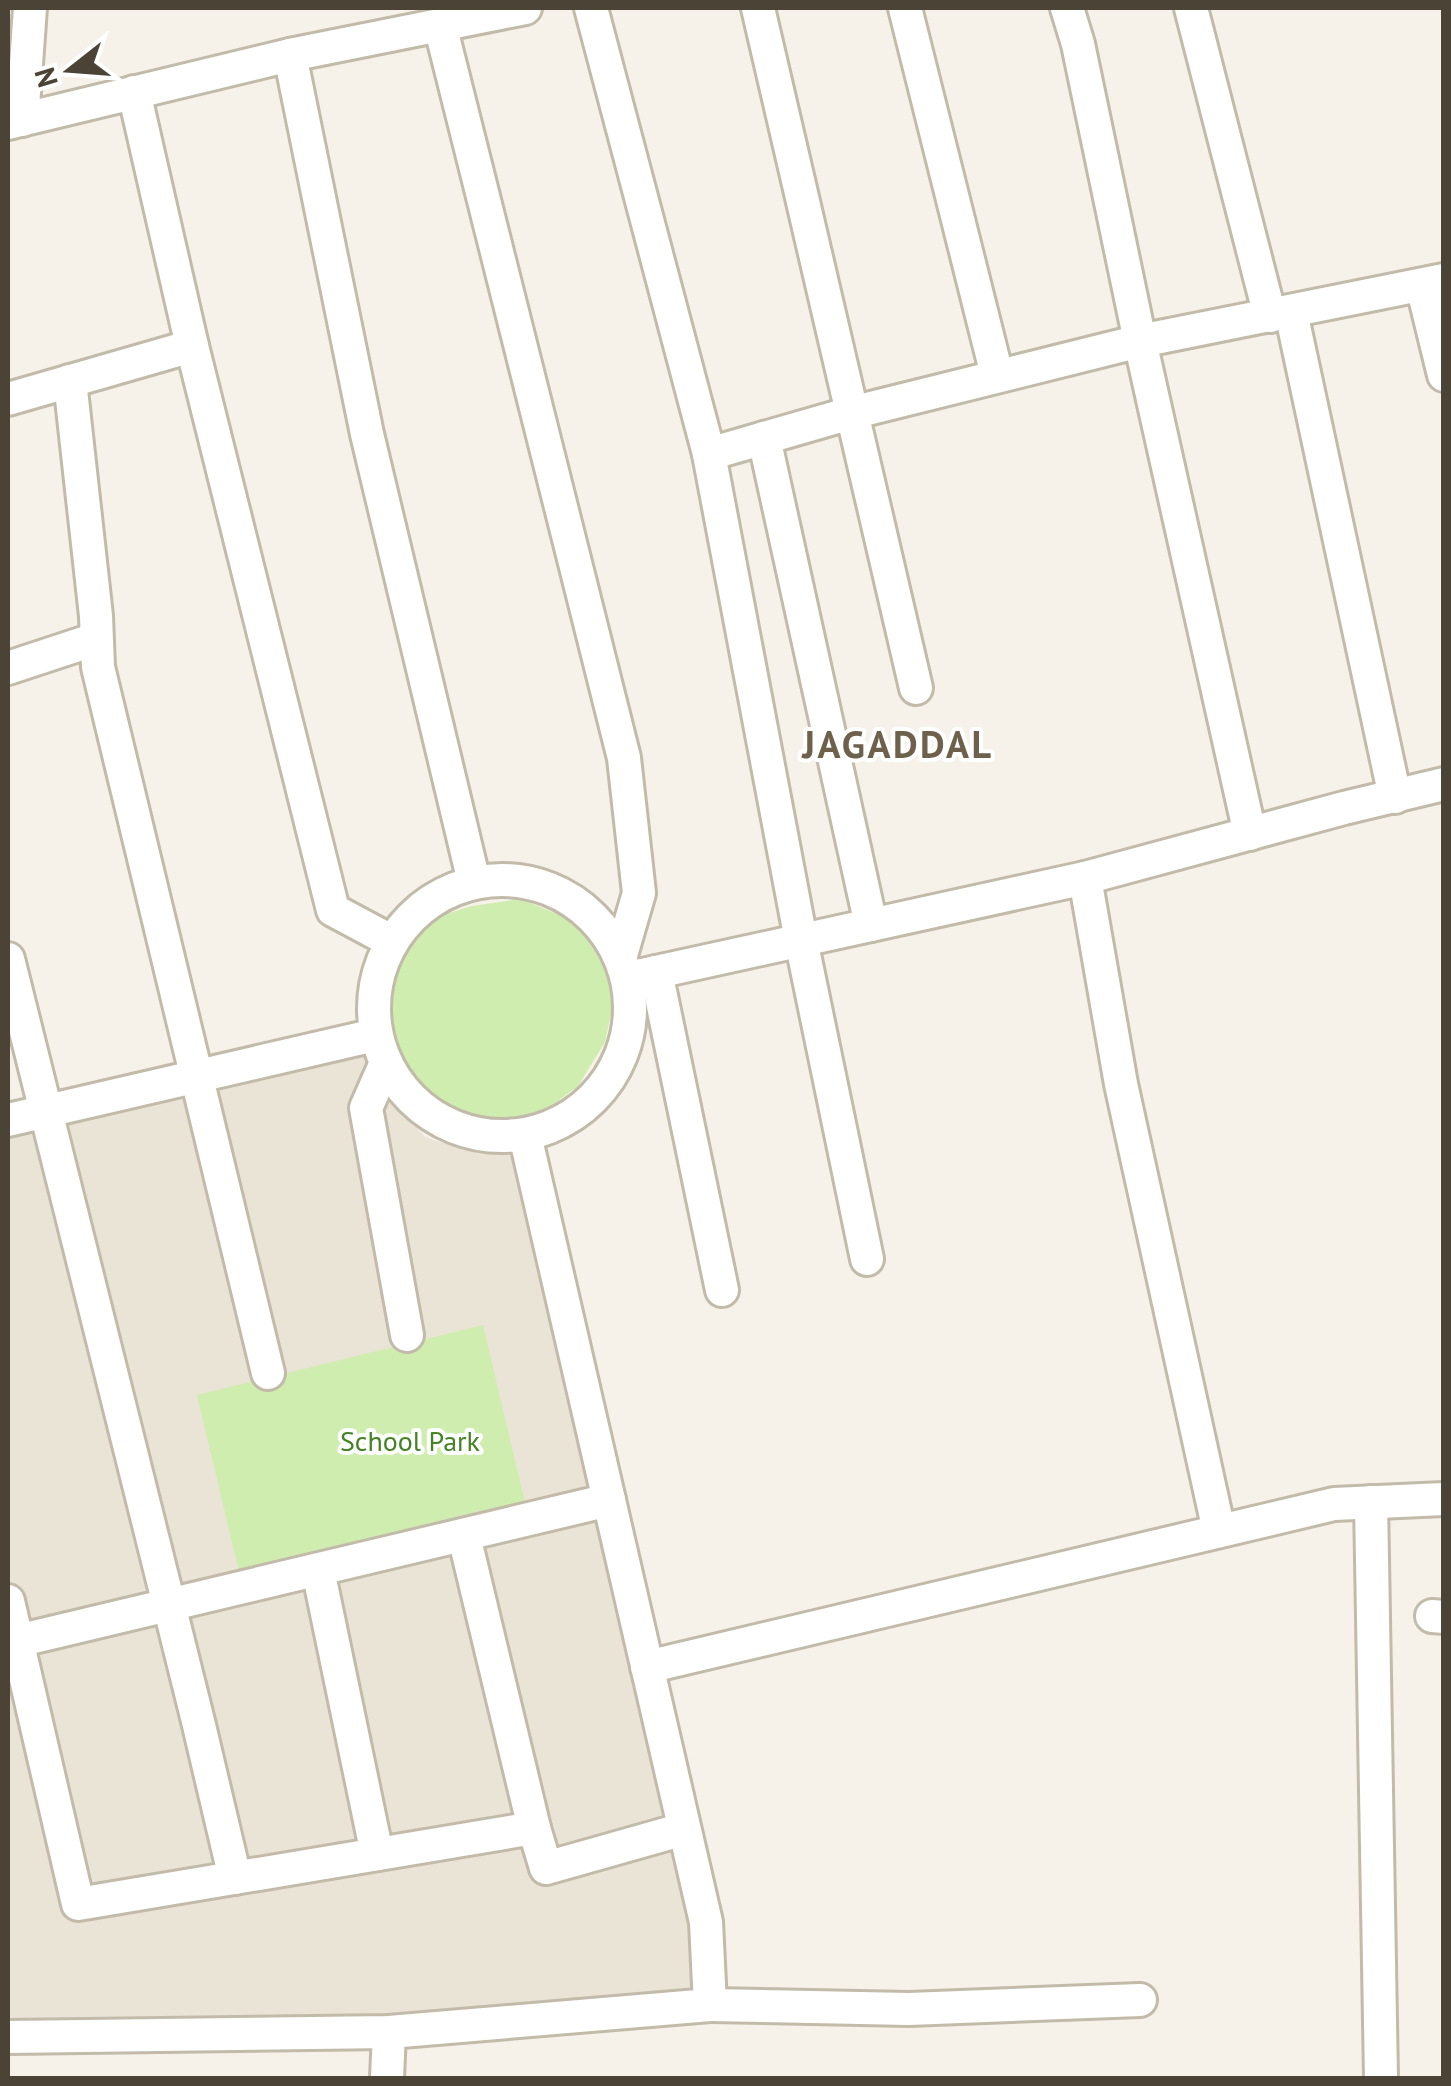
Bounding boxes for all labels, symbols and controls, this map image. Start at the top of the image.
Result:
north arrow [20,20,120,120]
text: N [25,63,66,92]
district label: JAGADDAL [801,719,994,768]
park label: School Park [340,1422,481,1459]

